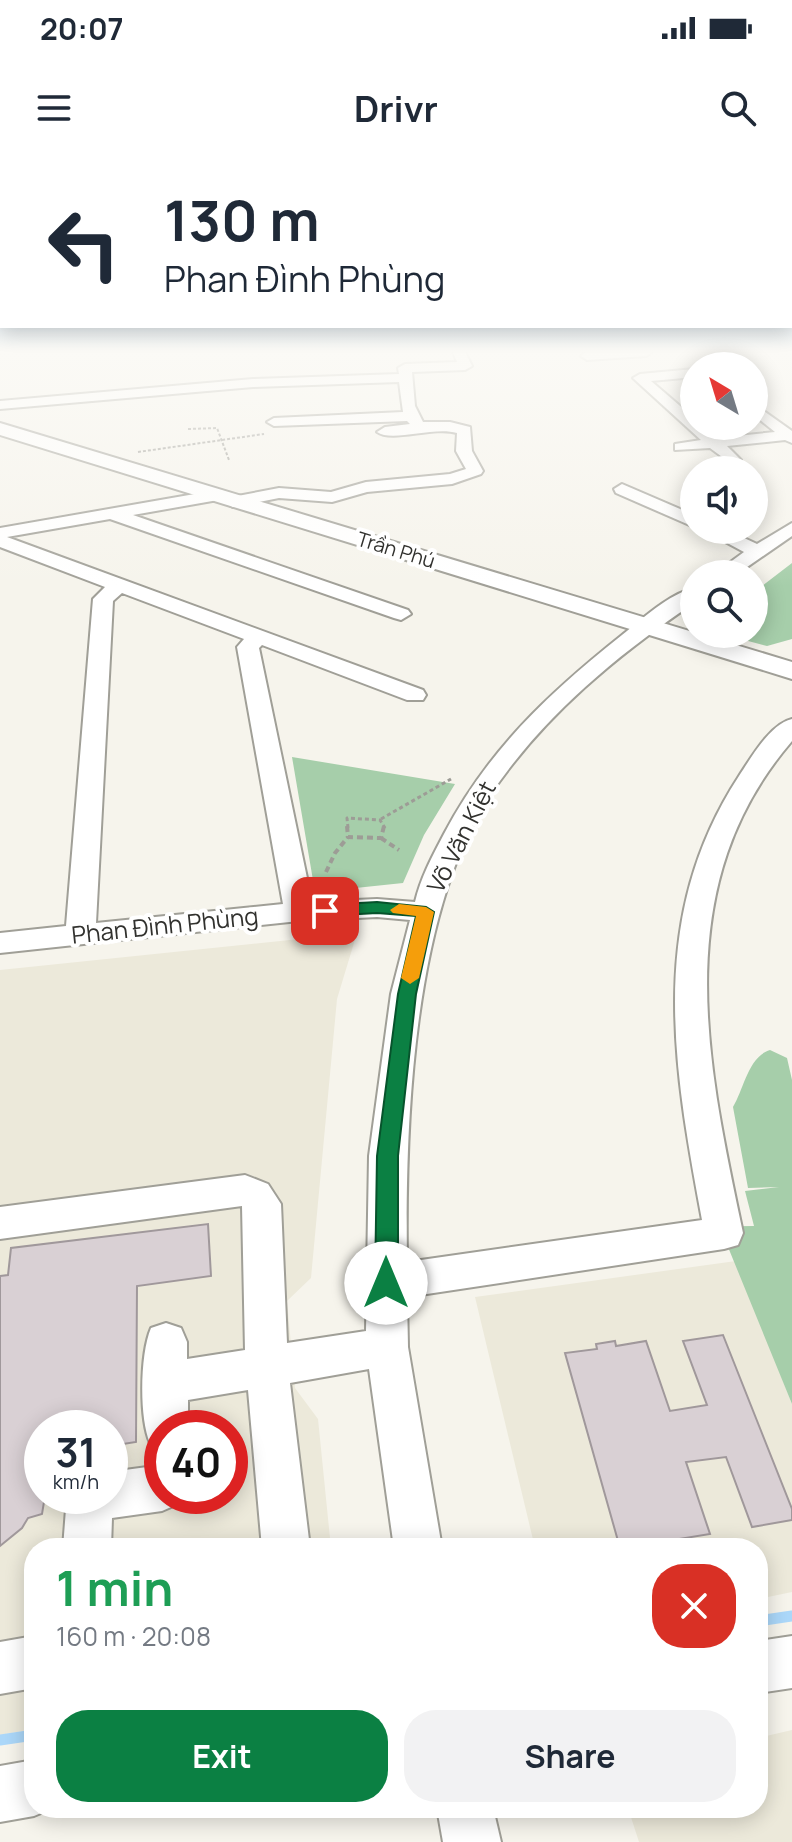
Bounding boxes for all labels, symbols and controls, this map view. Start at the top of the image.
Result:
text: 20:07 [40,8,124,49]
text: Drivr [354,84,438,133]
icon: menu [32,86,76,130]
icon: search [716,86,760,130]
text: 130 m [164,181,320,258]
icon: left [32,192,136,296]
text: Phan Đình Phùng [164,254,445,303]
north arrow [680,352,768,440]
map controls [680,352,768,648]
button: sound [680,456,768,544]
street label: Trần Phú [354,525,439,574]
button: search [680,560,768,648]
street label: Võ Văn Kiệt [418,775,503,898]
pin [291,877,359,945]
icon: arrive [303,889,347,933]
street label: Phan Đình Phùng [70,898,260,951]
position arrow [344,1241,428,1325]
speed limit sign: 40 [144,1410,248,1514]
text: 31 [56,1424,96,1479]
text: km/h [53,1468,99,1495]
text: 1 min [56,1555,173,1620]
button: close [652,1564,736,1648]
text: 160 m · 20:08 [56,1618,211,1654]
button: Exit [56,1710,388,1802]
button: Share [404,1710,736,1802]

